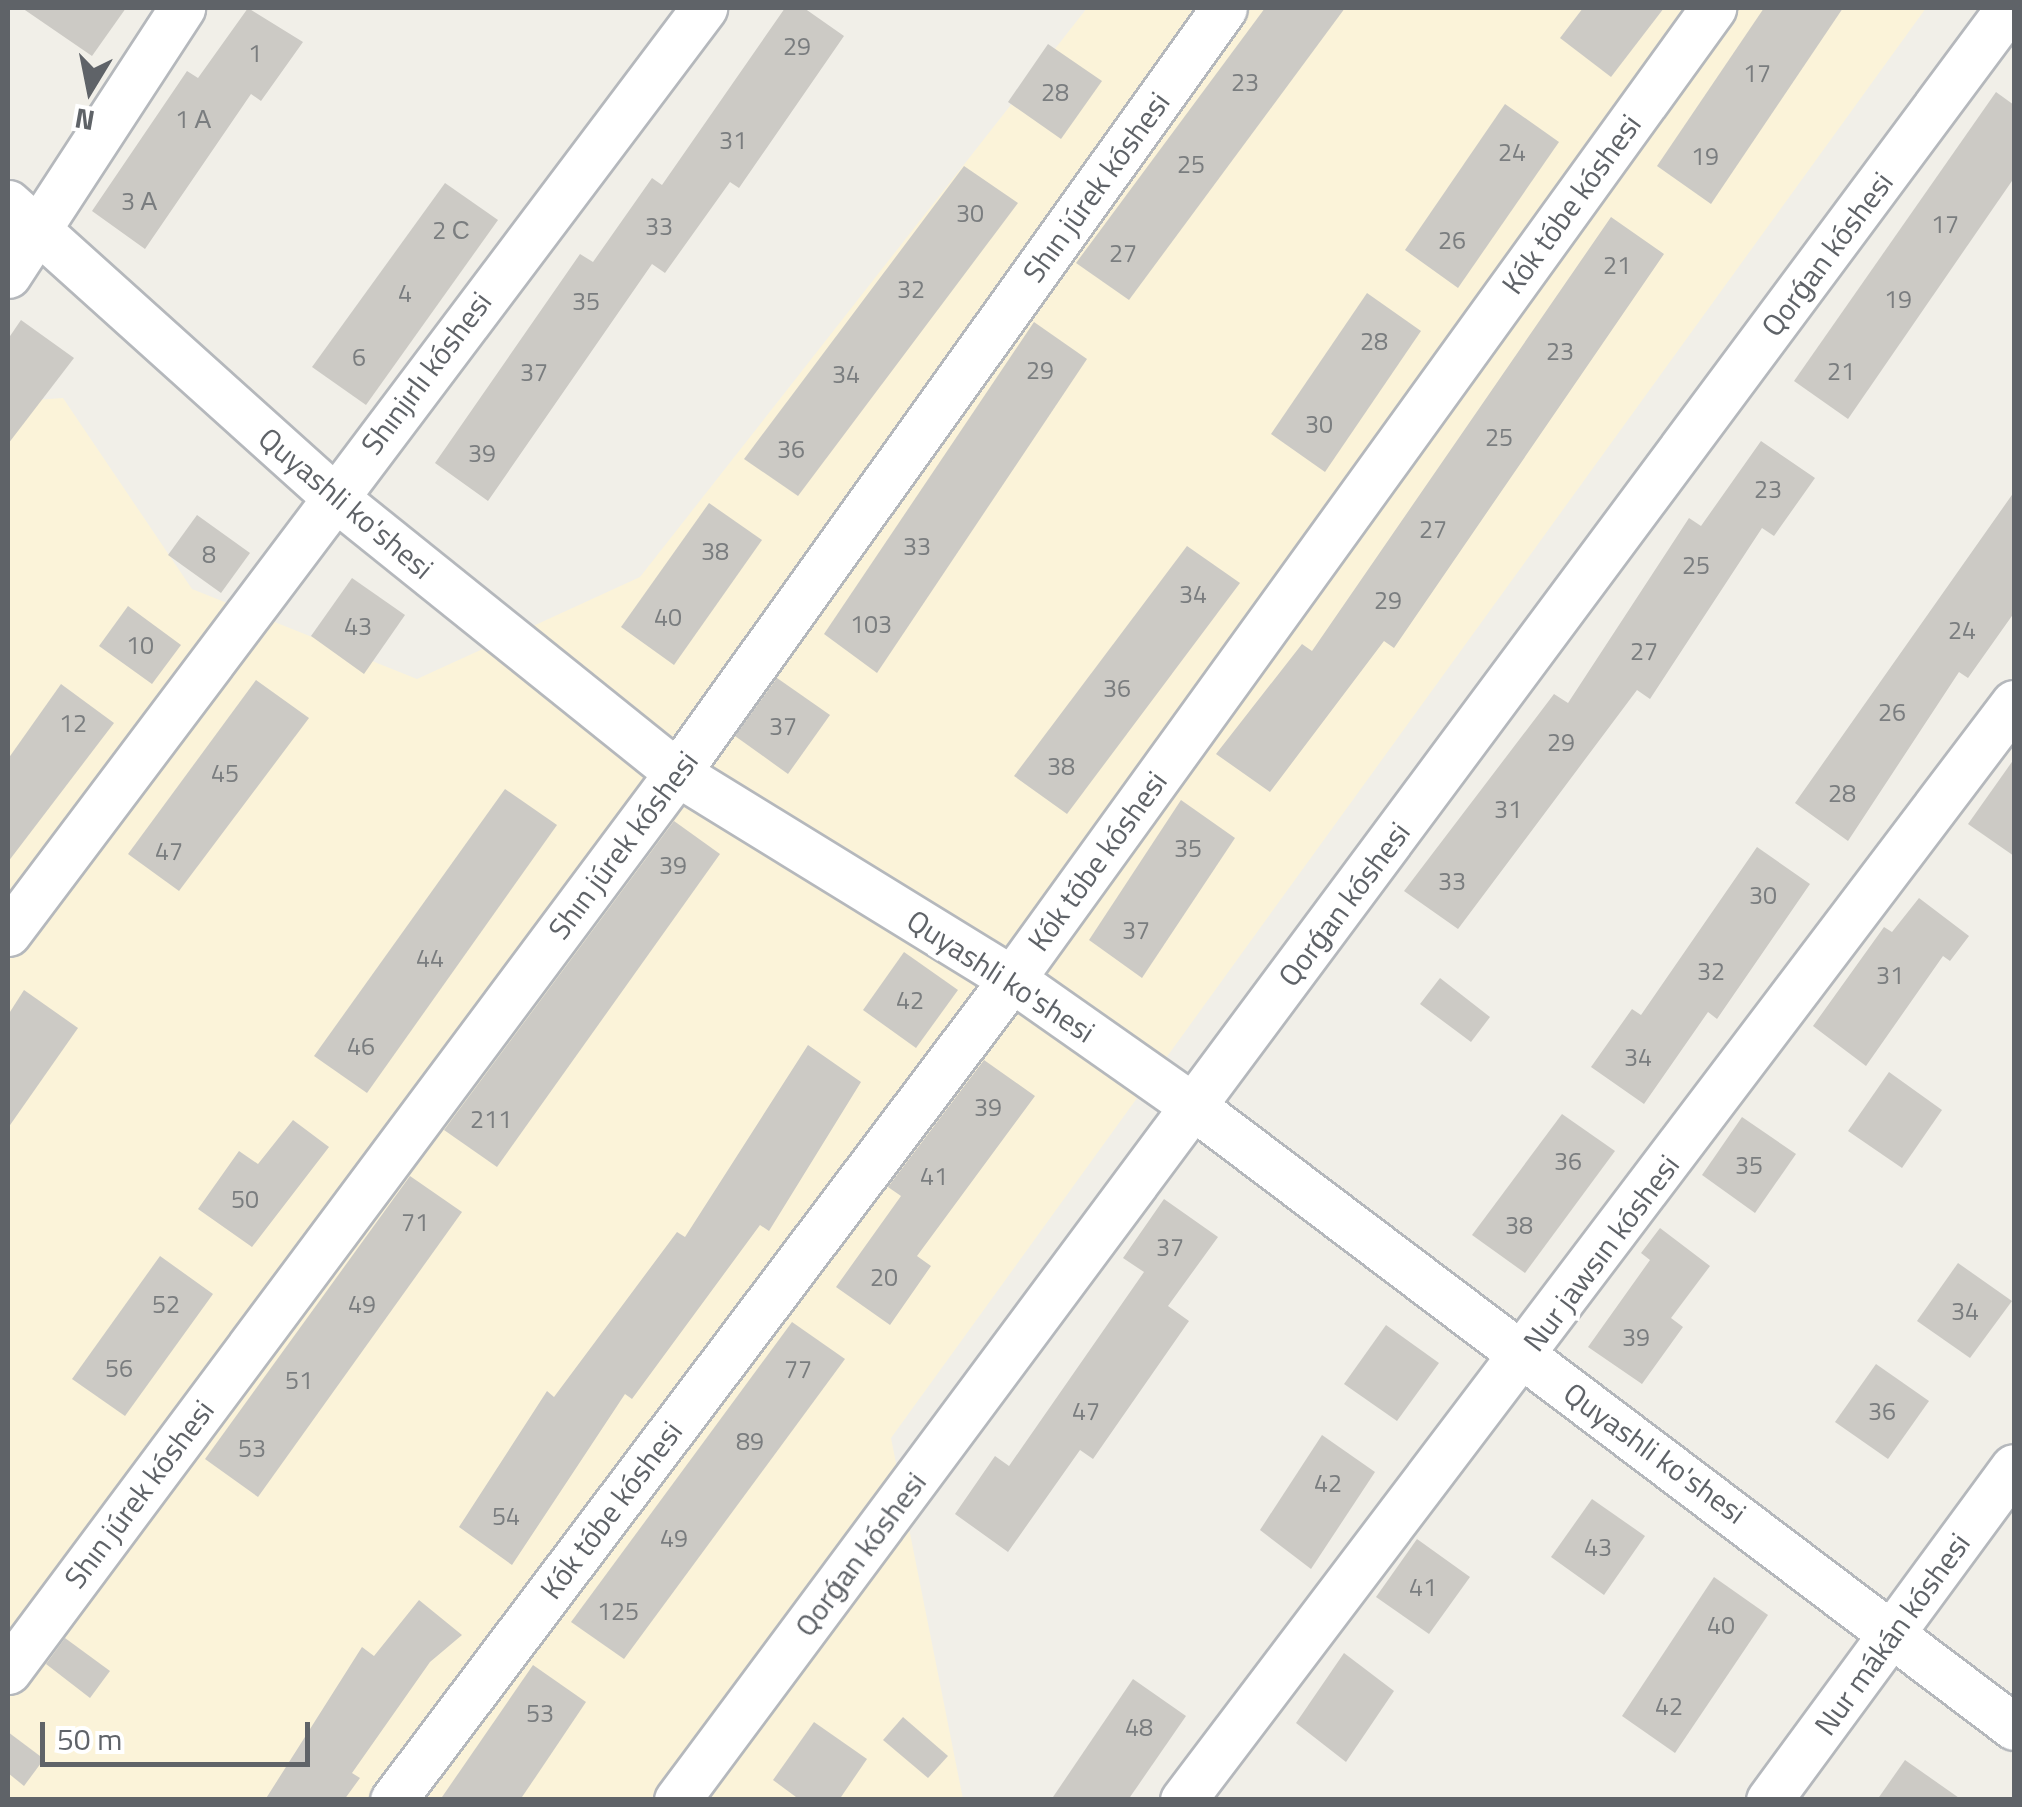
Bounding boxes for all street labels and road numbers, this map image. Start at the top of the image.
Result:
street label: Shın júrek kóshesi [1015,85,1177,289]
street label: Kók tóbe kóshesi [1494,107,1648,301]
street label: Qorǵan kóshesi [1754,165,1900,343]
street label: Shınjırlı kóshesi [353,285,499,461]
street label: Quyashli ko'shesi [252,420,440,586]
street label: Shın júrek kóshesi [541,744,705,946]
street label: Kók tóbe kóshesi [1020,764,1174,958]
street label: Qorǵan kóshesi [1271,815,1417,993]
street label: Quyashli ko'shesi [900,902,1102,1050]
street label: Nur jawsın kóshesi [1516,1148,1686,1358]
street label: Quyashli ko'shesi [1557,1375,1753,1531]
street label: Shın júrek kóshesi [57,1393,221,1595]
street label: Kók tóbe kóshesi [533,1414,689,1606]
street label: Qorǵan kóshesi [787,1465,933,1643]
street label: Nur mákán kóshesi [1807,1526,1977,1742]

